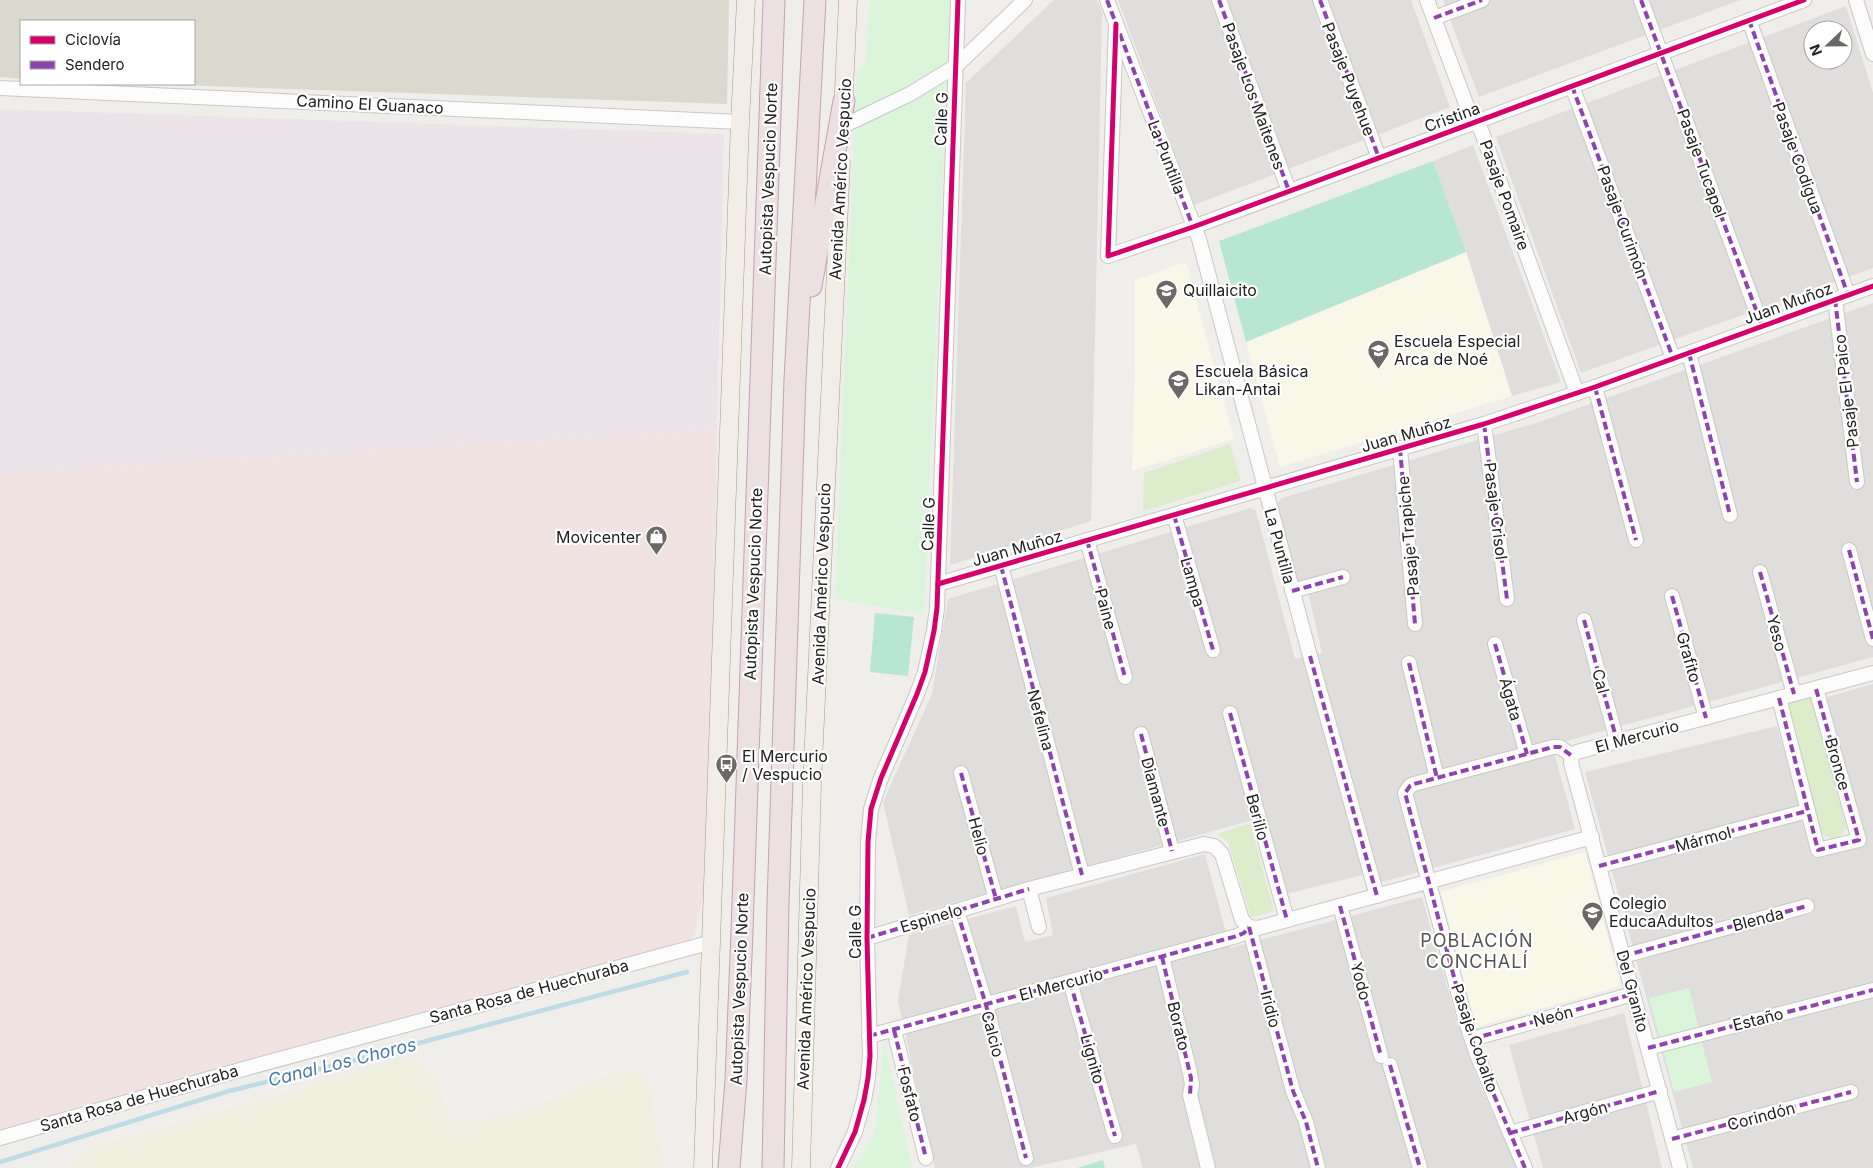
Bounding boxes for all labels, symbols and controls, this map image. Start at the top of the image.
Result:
street label: Pasaje Puyehue [1318,19,1380,139]
legend [20,20,195,85]
street label: Pasaje Los Maitenes [1218,20,1290,172]
north arrow [1803,20,1853,70]
text: Ciclovía [65,30,121,49]
text: N [1806,42,1825,58]
text: Sendero [65,55,125,74]
street label: Avenida Américo Vespucio [825,78,855,280]
street label: Autopista Vespucio Norte [755,82,781,276]
street label: Camino El Guanaco [296,90,444,118]
street label: Calle G [930,92,952,146]
street label: Cristina [1421,98,1483,136]
street label: Pasaje Codigua [1769,99,1827,217]
street label: Pasaje Tucapel [1673,106,1731,220]
street label: La Puntilla [1144,117,1190,197]
street label: Pasaje Pomaire [1476,137,1534,253]
street label: Pasaje Curimón [1593,163,1653,281]
school or university icon: Quillaicito [1155,278,1179,309]
street label: Juan Muñoz [1741,278,1835,328]
place label: Quillaicito [1183,280,1257,300]
place label: Escuela Especial Arca de Noé [1394,331,1520,369]
street label: Pasaje El Paico [1829,333,1863,449]
school or university icon: Escuela Especial Arca de Noé [1366,338,1390,369]
place label: Escuela Básica Likan-Antai [1195,361,1308,399]
school or university icon: Escuela Básica Likan-Antai [1167,368,1191,399]
street label: Juan Muñoz [1358,412,1454,456]
street label: Pasaje Crisol [1480,461,1512,561]
street label: Pasaje Trapiche [1393,475,1423,597]
street label: Avenida Américo Vespucio [807,483,835,685]
street label: Autopista Vespucio Norte [740,487,766,681]
street label: Calle G [917,497,939,551]
street label: La Puntilla [1260,506,1300,586]
shop icon: Movicenter [645,525,669,556]
street label: Juan Muñoz [969,526,1065,570]
place label: Movicenter [556,527,641,547]
street label: Lampa [1176,555,1210,609]
street label: Paine [1091,586,1121,632]
street label: Yeso [1763,613,1791,653]
street label: Grafito [1672,630,1706,684]
street label: Cal [1588,667,1614,695]
street label: Ágata [1495,675,1527,723]
street label: Nefelina [1023,687,1059,753]
street label: El Mercurio [1593,715,1681,757]
street label: Bronce [1821,735,1855,793]
place label: El Mercurio / Vespucio [742,746,828,784]
bus stop icon: El Mercurio / Vespucio [714,753,738,784]
street label: Diamante [1137,755,1175,829]
street label: Berilio [1242,792,1274,842]
street label: Helio [964,815,994,857]
street label: Mármol [1673,822,1733,856]
street label: Avenida Américo Vespucio [792,888,820,1090]
street label: Autopista Vespucio Norte [726,892,752,1086]
place label: Colegio EducaAdultos [1609,893,1714,931]
street label: Espinelo [897,899,965,937]
school or university icon: Colegio EducaAdultos [1581,900,1605,931]
street label: Blenda [1730,903,1786,935]
street label: Calle G [845,905,865,959]
district label: POBLACIÓN CONCHALÍ [1420,929,1534,972]
street label: Del Granito [1612,948,1654,1034]
street label: Santa Rosa de Huechuraba [427,955,631,1027]
street label: Yodo [1346,960,1376,1002]
street label: El Mercurio [1017,963,1105,1005]
street label: Pasaje Cobalto [1447,981,1503,1095]
street label: Iridio [1256,988,1286,1030]
street label: Borato [1163,999,1195,1053]
street label: Neón [1531,1001,1575,1031]
street label: Estaño [1731,1003,1785,1035]
street label: Calcio [977,1009,1009,1059]
street label: Lignito [1076,1032,1110,1086]
water label: Canal Los Choros [266,1033,418,1091]
street label: Santa Rosa de Huechuraba [38,1060,240,1136]
street label: Fosfato [894,1064,926,1124]
street label: Argón [1560,1096,1610,1128]
street label: Corindón [1725,1097,1797,1135]

